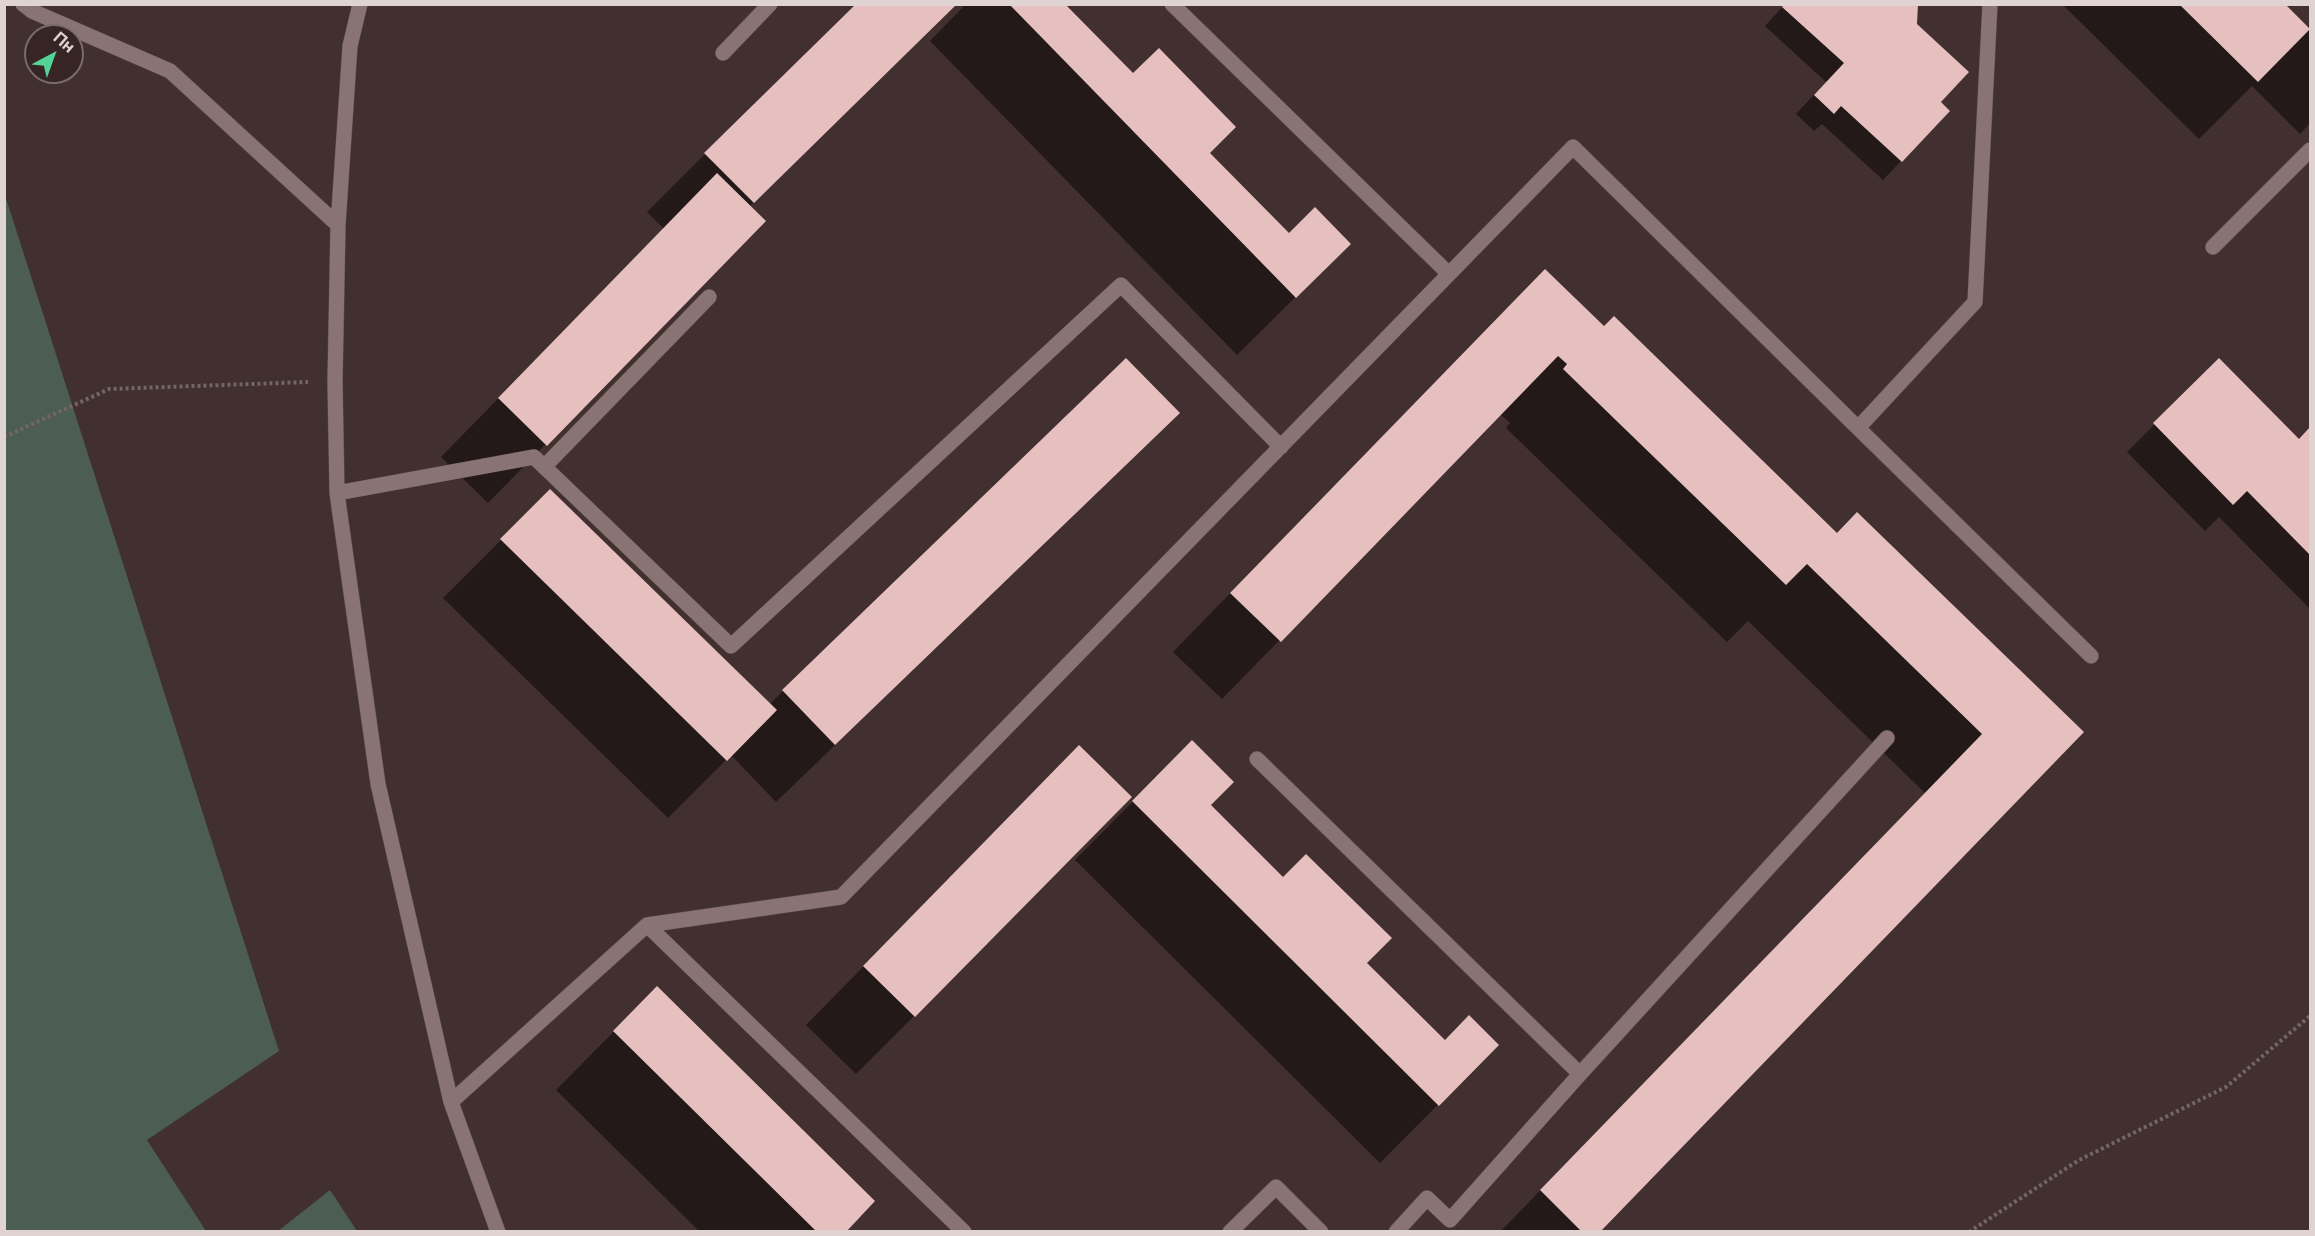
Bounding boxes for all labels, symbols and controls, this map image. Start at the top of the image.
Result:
north arrow [24,24,84,84]
text: Пн [50,27,79,57]

